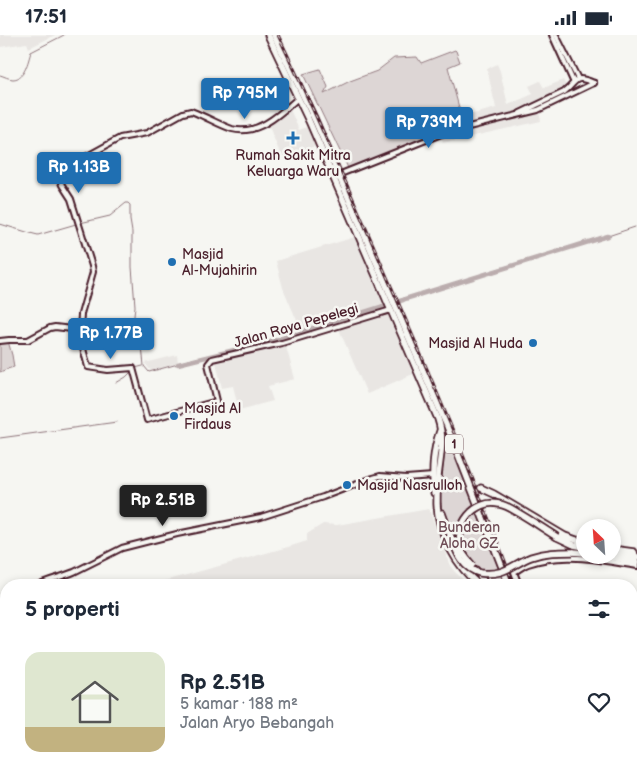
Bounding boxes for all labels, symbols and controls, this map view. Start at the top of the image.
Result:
text: 17:51 [25,6,67,29]
pin: Rp 795M [199,77,291,120]
text: Rp 795M [212,84,278,103]
pin: Rp 739M [383,107,475,149]
text: Rp 739M [396,113,462,132]
marker: Rumah Sakit Mitra Keluarga Waru [286,131,300,145]
place label: Rumah Sakit Mitra Keluarga Waru [235,147,351,180]
pin: Rp 1.13B [27,151,131,194]
text: Rp 1.13B [48,158,110,177]
place label: Masjid Al-Mujahirin [182,246,257,279]
marker: Masjid Al-Mujahirin [166,256,178,268]
street label: Jalan Raya Pepelegi [232,300,360,351]
pin: Rp 1.77B [59,317,163,360]
text: Rp 1.77B [79,324,143,343]
place label: Masjid Al Huda [428,335,523,352]
marker: Masjid Al Huda [527,337,539,349]
place label: Masjid Al Firdaus [184,400,241,433]
marker: Masjid Al Firdaus [168,410,180,422]
road number: 1 [445,434,463,453]
place label: Masjid Nasrulloh [357,477,463,494]
marker: Masjid Nasrulloh [341,479,353,491]
pin: Rp 2.51B [111,485,215,527]
text: Rp 2.51B [131,491,195,510]
park label: Bunderan Aloha GZ [438,519,500,552]
north arrow [576,519,621,564]
map controls [576,519,621,564]
icon: filters [585,595,613,623]
text: 5 properti [25,597,120,622]
text: Rp 2.51B [180,670,265,695]
icon: home [65,672,125,732]
icon: heart [585,688,613,716]
text: 5 kamar · 188 m² [180,695,298,714]
text: Jalan Aryo Bebangah [180,714,334,733]

